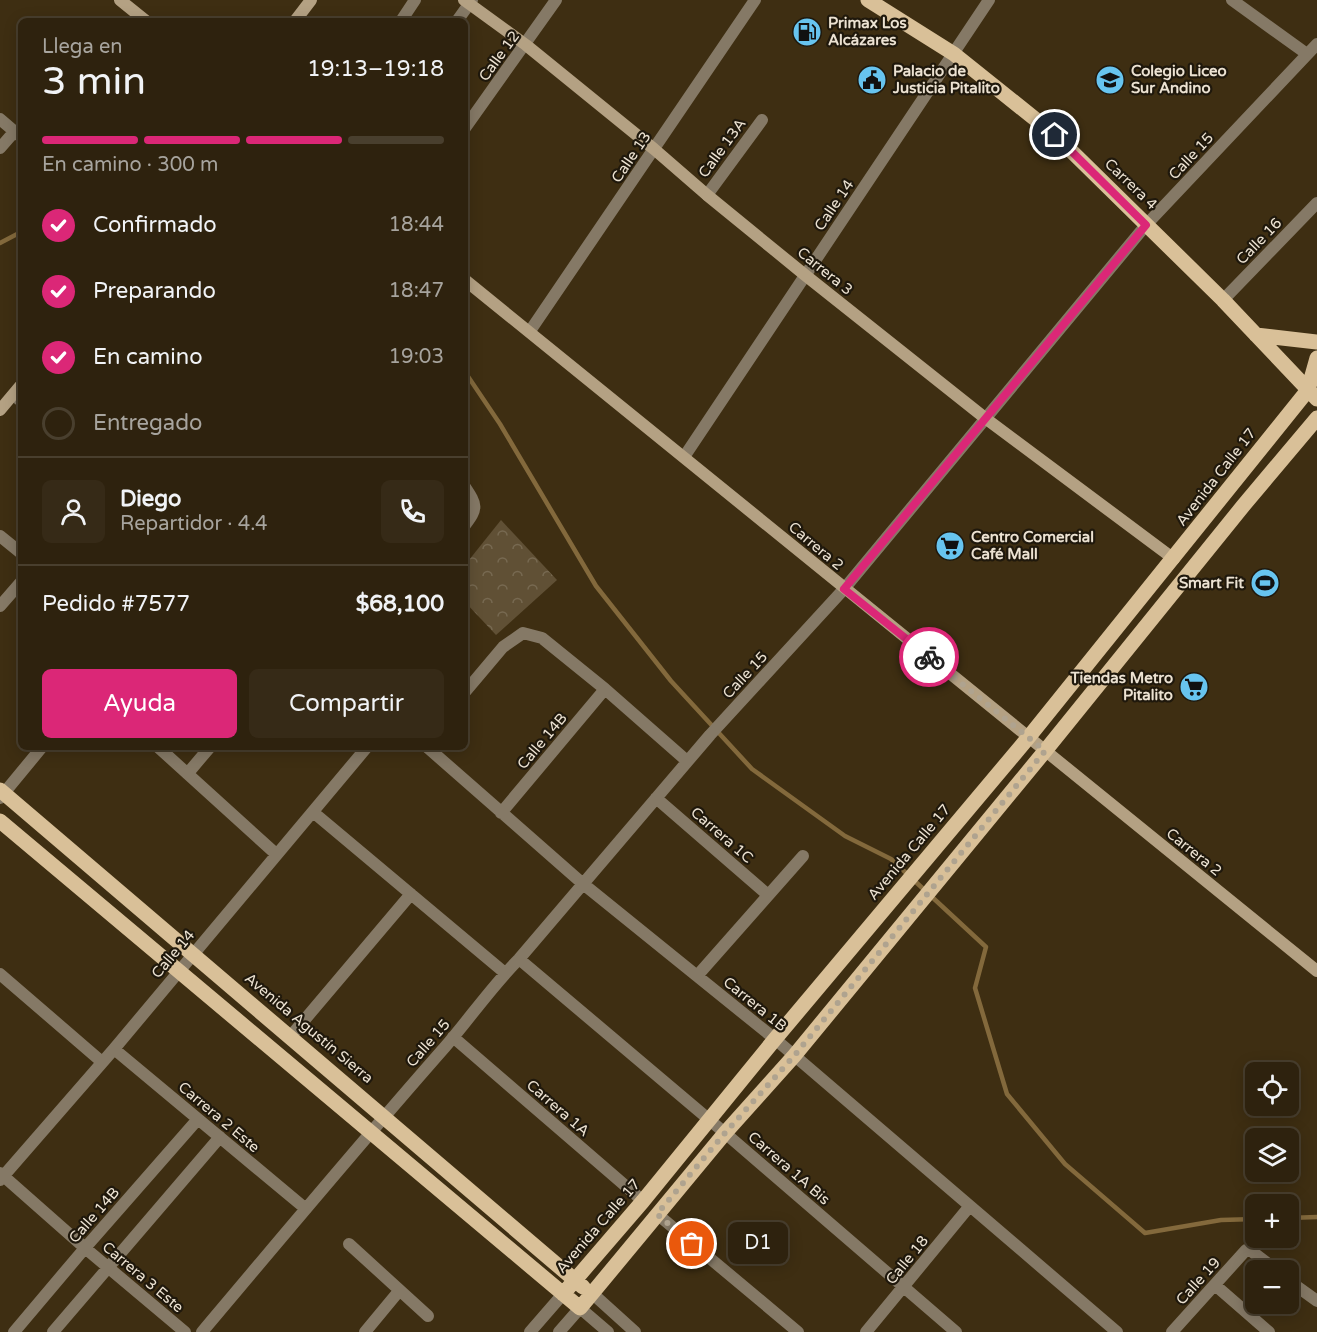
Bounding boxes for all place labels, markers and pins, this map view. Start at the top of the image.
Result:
place label: Primax Los Alcázares [828,14,907,49]
fuel station icon: Primax Los Alcázares [791,16,823,48]
place label: Palacio de Justicia Pitalito [892,62,1000,97]
place label: Colegio Liceo Sur Andino [1131,62,1227,97]
public building icon: Palacio de Justicia Pitalito [856,64,888,96]
school or university icon: Colegio Liceo Sur Andino [1094,64,1126,96]
pin [1029,109,1080,160]
place label: Centro Comercial Café Mall [971,528,1094,563]
supermarket icon: Centro Comercial Café Mall [934,530,966,562]
sports icon: Smart Fit [1249,567,1281,599]
place label: Smart Fit [1179,574,1244,592]
place label: Tiendas Metro Pitalito [1070,669,1173,704]
supermarket icon: Tiendas Metro Pitalito [1178,671,1210,703]
pin [666,1218,717,1269]
callout: D1 [728,1223,788,1265]

